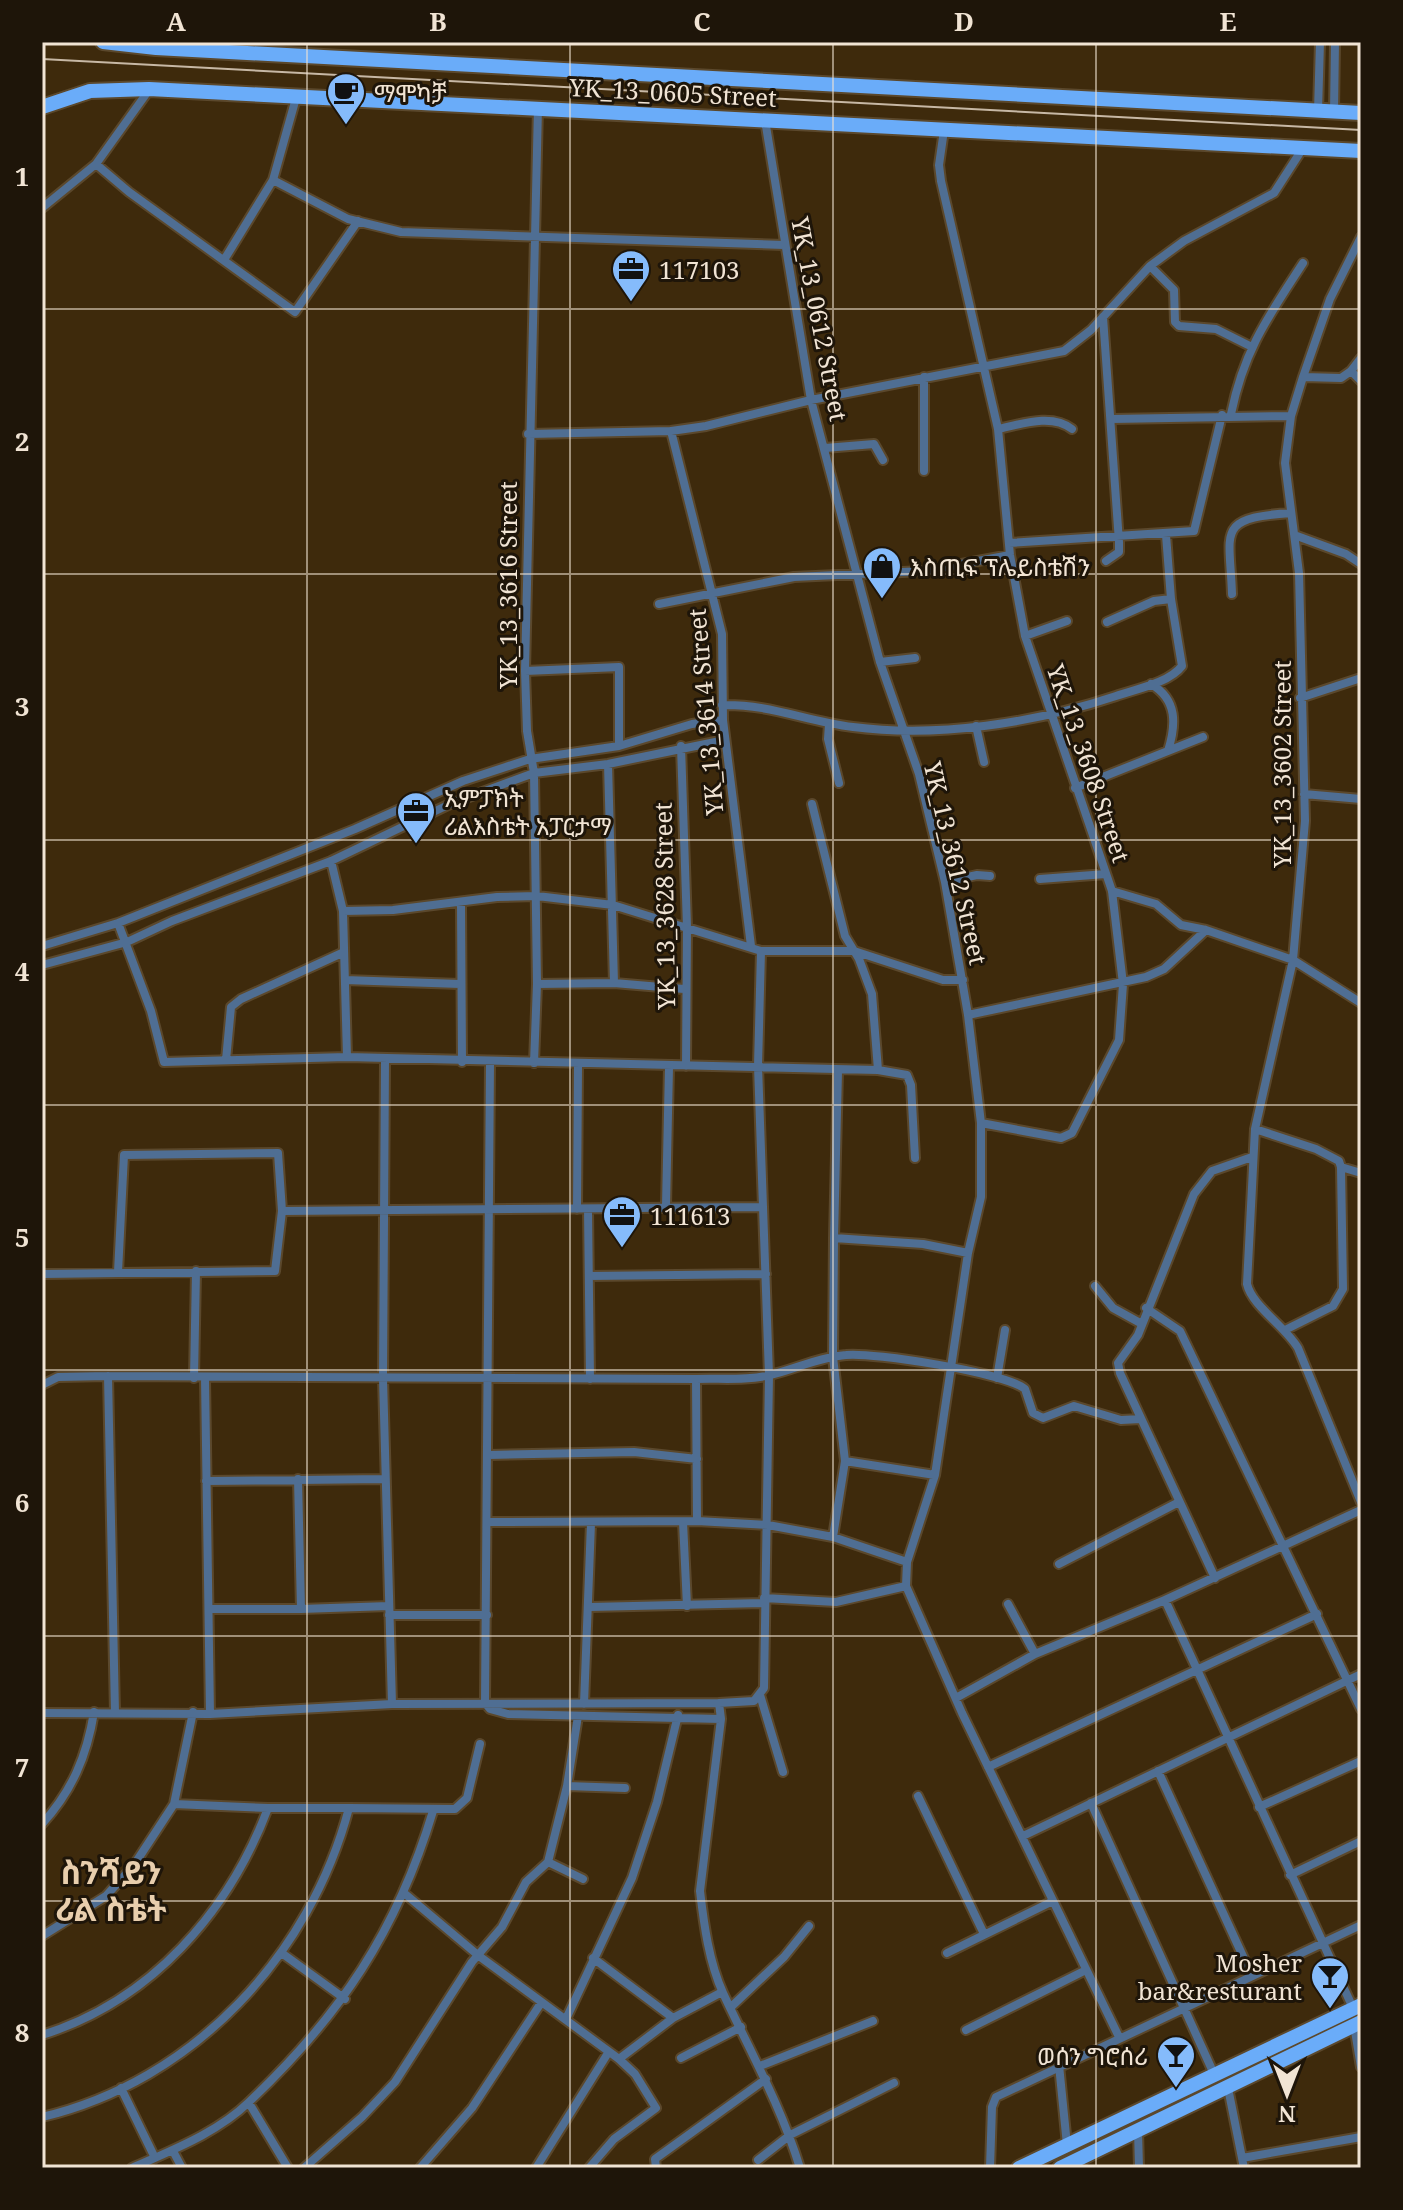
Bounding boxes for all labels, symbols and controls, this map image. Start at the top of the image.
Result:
text: A [166,3,186,39]
text: B [429,3,447,39]
text: C [693,3,711,39]
text: D [954,3,974,39]
text: E [1220,3,1237,39]
street label: YK_13_0605 Street [568,70,777,114]
cafe icon: ማሞካቻ [325,71,367,126]
place label: ማሞካቻ [374,76,447,109]
text: 1 [15,158,29,194]
street label: YK_13_0612 Street [784,213,856,424]
office icon: 117103 [610,248,652,303]
place label: 117103 [659,253,740,286]
text: 2 [15,423,29,459]
street label: YK_13_3616 Street [491,481,524,690]
shop icon: እስጢፍ ፕሌይስቴሽን [861,545,903,600]
place label: እስጢፍ ፕሌይስቴሽን [910,550,1090,583]
street label: YK_13_3614 Street [680,607,731,818]
street label: YK_13_3608 Street [1039,659,1138,866]
street label: YK_13_3602 Street [1265,660,1298,869]
text: 3 [15,688,29,724]
street label: YK_13_3612 Street [916,757,995,968]
place label: ኢምፓክት ሪልእስቴት አፓርታማ [444,781,612,842]
office icon: ኢምፓክት ሪልእስቴት አፓርታማ [395,790,437,845]
street label: YK_13_3628 Street [646,802,682,1011]
text: 4 [15,953,30,989]
office icon: 111613 [601,1194,643,1249]
place label: 111613 [650,1199,731,1232]
text: 5 [15,1219,29,1255]
text: 6 [15,1484,29,1520]
text: 7 [15,1749,29,1785]
district label: ስንሻይን ሪል ስቴት [55,1850,167,1930]
place label: Mosher bar&resturant [1138,1946,1302,2007]
bar icon: Mosher bar&resturant [1309,1955,1351,2010]
text: 8 [15,2014,29,2050]
bar icon: ወሰን ግሮሰሪ [1155,2034,1197,2089]
place label: ወሰን ግሮሰሪ [1037,2039,1148,2072]
north arrow [1247,2054,1327,2134]
text: N [1278,2100,1296,2130]

